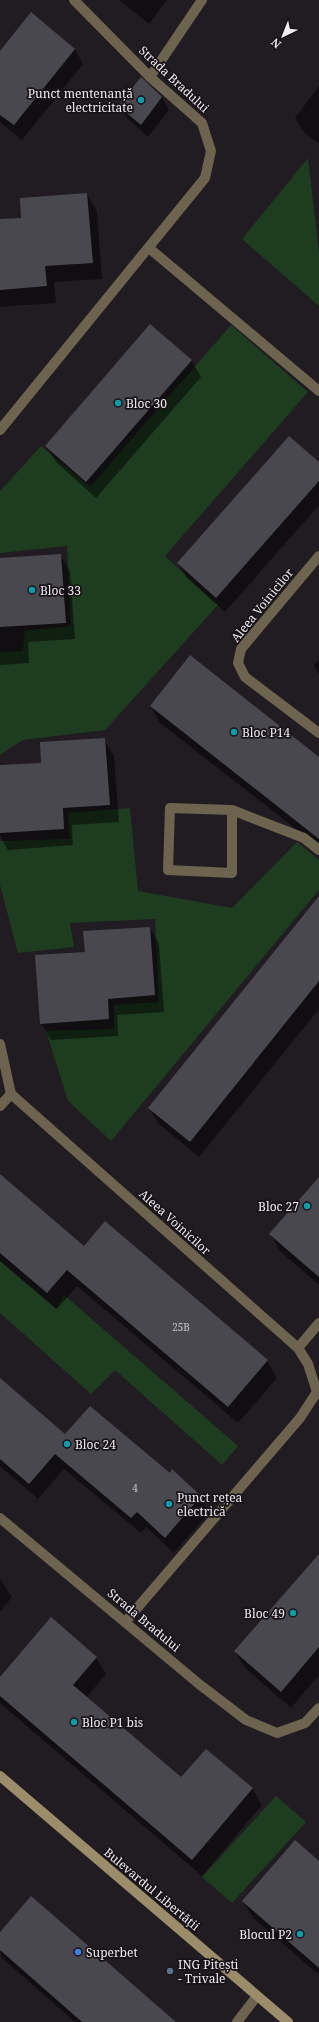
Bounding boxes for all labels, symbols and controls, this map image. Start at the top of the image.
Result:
north arrow [263,16,303,56]
text: N [267,35,284,52]
street label: Strada Bradului [135,42,213,116]
place label: Punct mentenanță electricitate [28,85,133,116]
marker: Punct mentenanță electricitate [136,95,146,105]
place label: Bloc 30 [126,395,167,412]
marker: Bloc 30 [113,398,123,408]
street label: Aleea Voinicilor [227,564,297,646]
place label: Bloc 33 [40,582,81,599]
marker: Bloc 33 [27,585,37,595]
place label: Bloc P14 [242,724,290,741]
marker: Bloc P14 [229,727,239,737]
street label: Aleea Voinicilor [136,1185,215,1259]
place label: Bloc 27 [258,1198,299,1215]
marker: Bloc 27 [302,1201,312,1211]
house number: 25B [172,1320,190,1334]
place label: Bloc 24 [75,1436,116,1453]
marker: Bloc 24 [62,1439,72,1449]
house number: 4 [132,1481,138,1495]
place label: Punct rețea electrică [177,1489,243,1520]
marker: Punct rețea electrică [164,1499,174,1509]
street label: Strada Bradului [104,1584,184,1656]
place label: Bloc 49 [244,1605,285,1622]
marker: Bloc 49 [288,1608,298,1618]
place label: Bloc P1 bis [82,1714,143,1731]
marker: Bloc P1 bis [69,1717,79,1727]
street label: Bulevardul Libertății [100,1844,204,1934]
place label: Blocul P2 [239,1926,292,1943]
marker: Blocul P2 [295,1929,305,1939]
place label: Superbet [86,1944,138,1961]
marker: Superbet [73,1947,83,1957]
place label: ING Pitești - Trivale [178,1956,239,1987]
marker: ING Pitești - Trivale [165,1966,175,1976]

